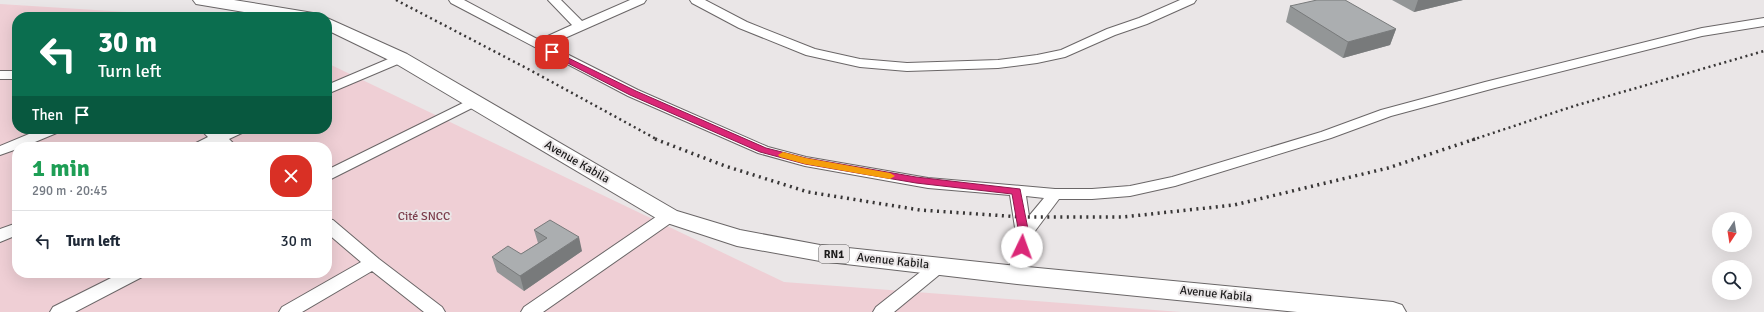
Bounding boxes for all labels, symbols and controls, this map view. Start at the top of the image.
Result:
text: 30 m [98,26,157,60]
icon: left [32,28,84,80]
pin [535,35,569,69]
icon: arrive [541,41,563,63]
text: Turn left [98,60,161,82]
icon: arrive [71,104,93,126]
text: Then [32,106,63,124]
street label: Avenue Kabila [542,137,612,187]
text: 1 min [32,153,90,183]
button: close [270,155,312,197]
text: 290 m · 20:45 [32,183,108,199]
park label: Cité SNCC [398,209,450,224]
north arrow [1712,212,1752,252]
map controls [1712,212,1752,300]
position arrow [1001,226,1043,268]
icon: left [32,230,54,252]
text: Turn left [66,232,120,250]
text: 30 m [281,232,312,250]
road number: RN1 [819,245,849,263]
street label: Avenue Kabila [856,250,930,272]
button: search [1712,260,1752,300]
street label: Avenue Kabila [1179,283,1253,305]

